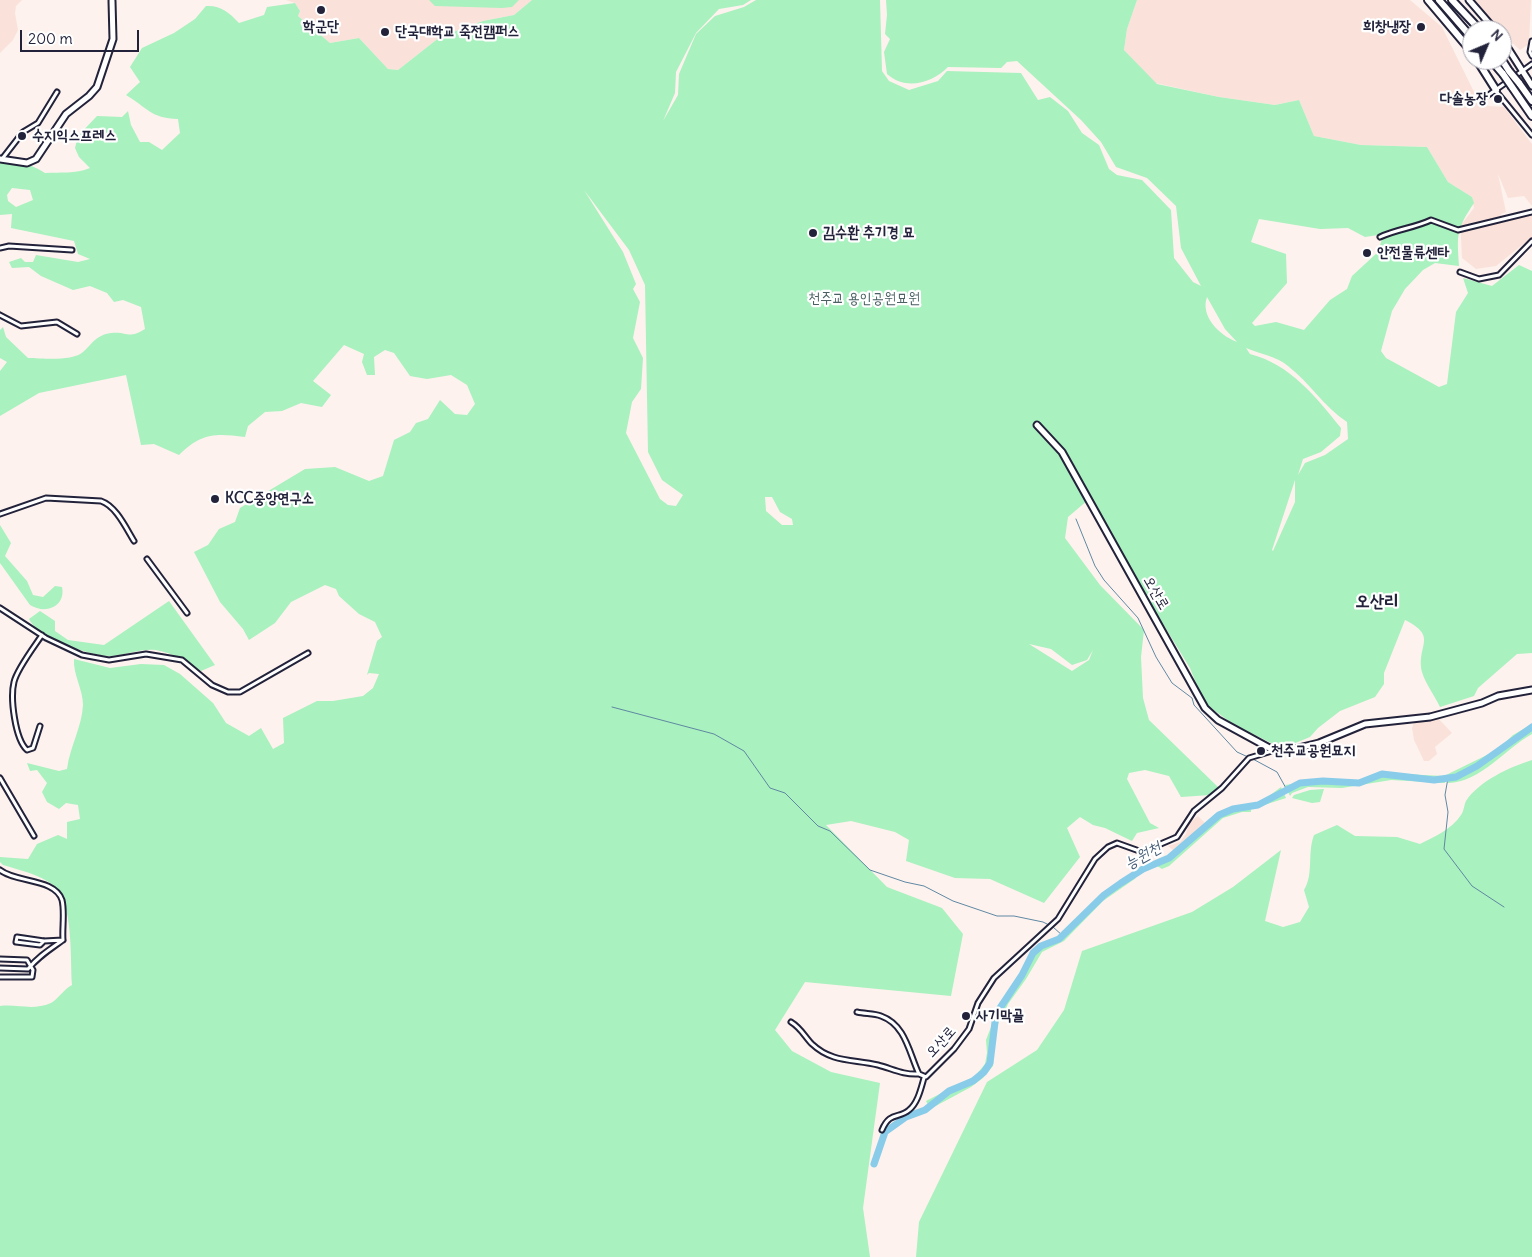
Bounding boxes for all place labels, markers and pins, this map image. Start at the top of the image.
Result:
marker: 학군단 [315,4,327,16]
place label: 학군단 [303,18,339,36]
place label: 희창냉장 [1363,18,1411,36]
marker: 희창냉장 [1415,21,1427,33]
place label: 단국대학교 죽전캠퍼스 [395,23,519,41]
marker: 단국대학교 죽전캠퍼스 [379,26,391,38]
place label: 다솔농장 [1440,90,1488,108]
marker: 다솔농장 [1492,93,1504,105]
place label: 수지익스프레스 [32,127,116,145]
marker: 수지익스프레스 [16,130,28,142]
place label: 김수환 추기경 묘 [823,224,915,242]
marker: 김수환 추기경 묘 [807,227,819,239]
place label: 안전물류센타 [1377,244,1449,262]
marker: 안전물류센타 [1361,247,1373,259]
place label: KCC중앙연구소 [225,490,314,508]
marker: KCC중앙연구소 [209,493,221,505]
place label: 천주교공원묘지 [1271,742,1355,760]
marker: 천주교공원묘지 [1255,745,1267,757]
place label: 사기막골 [976,1007,1024,1025]
marker: 사기막골 [960,1010,972,1022]

